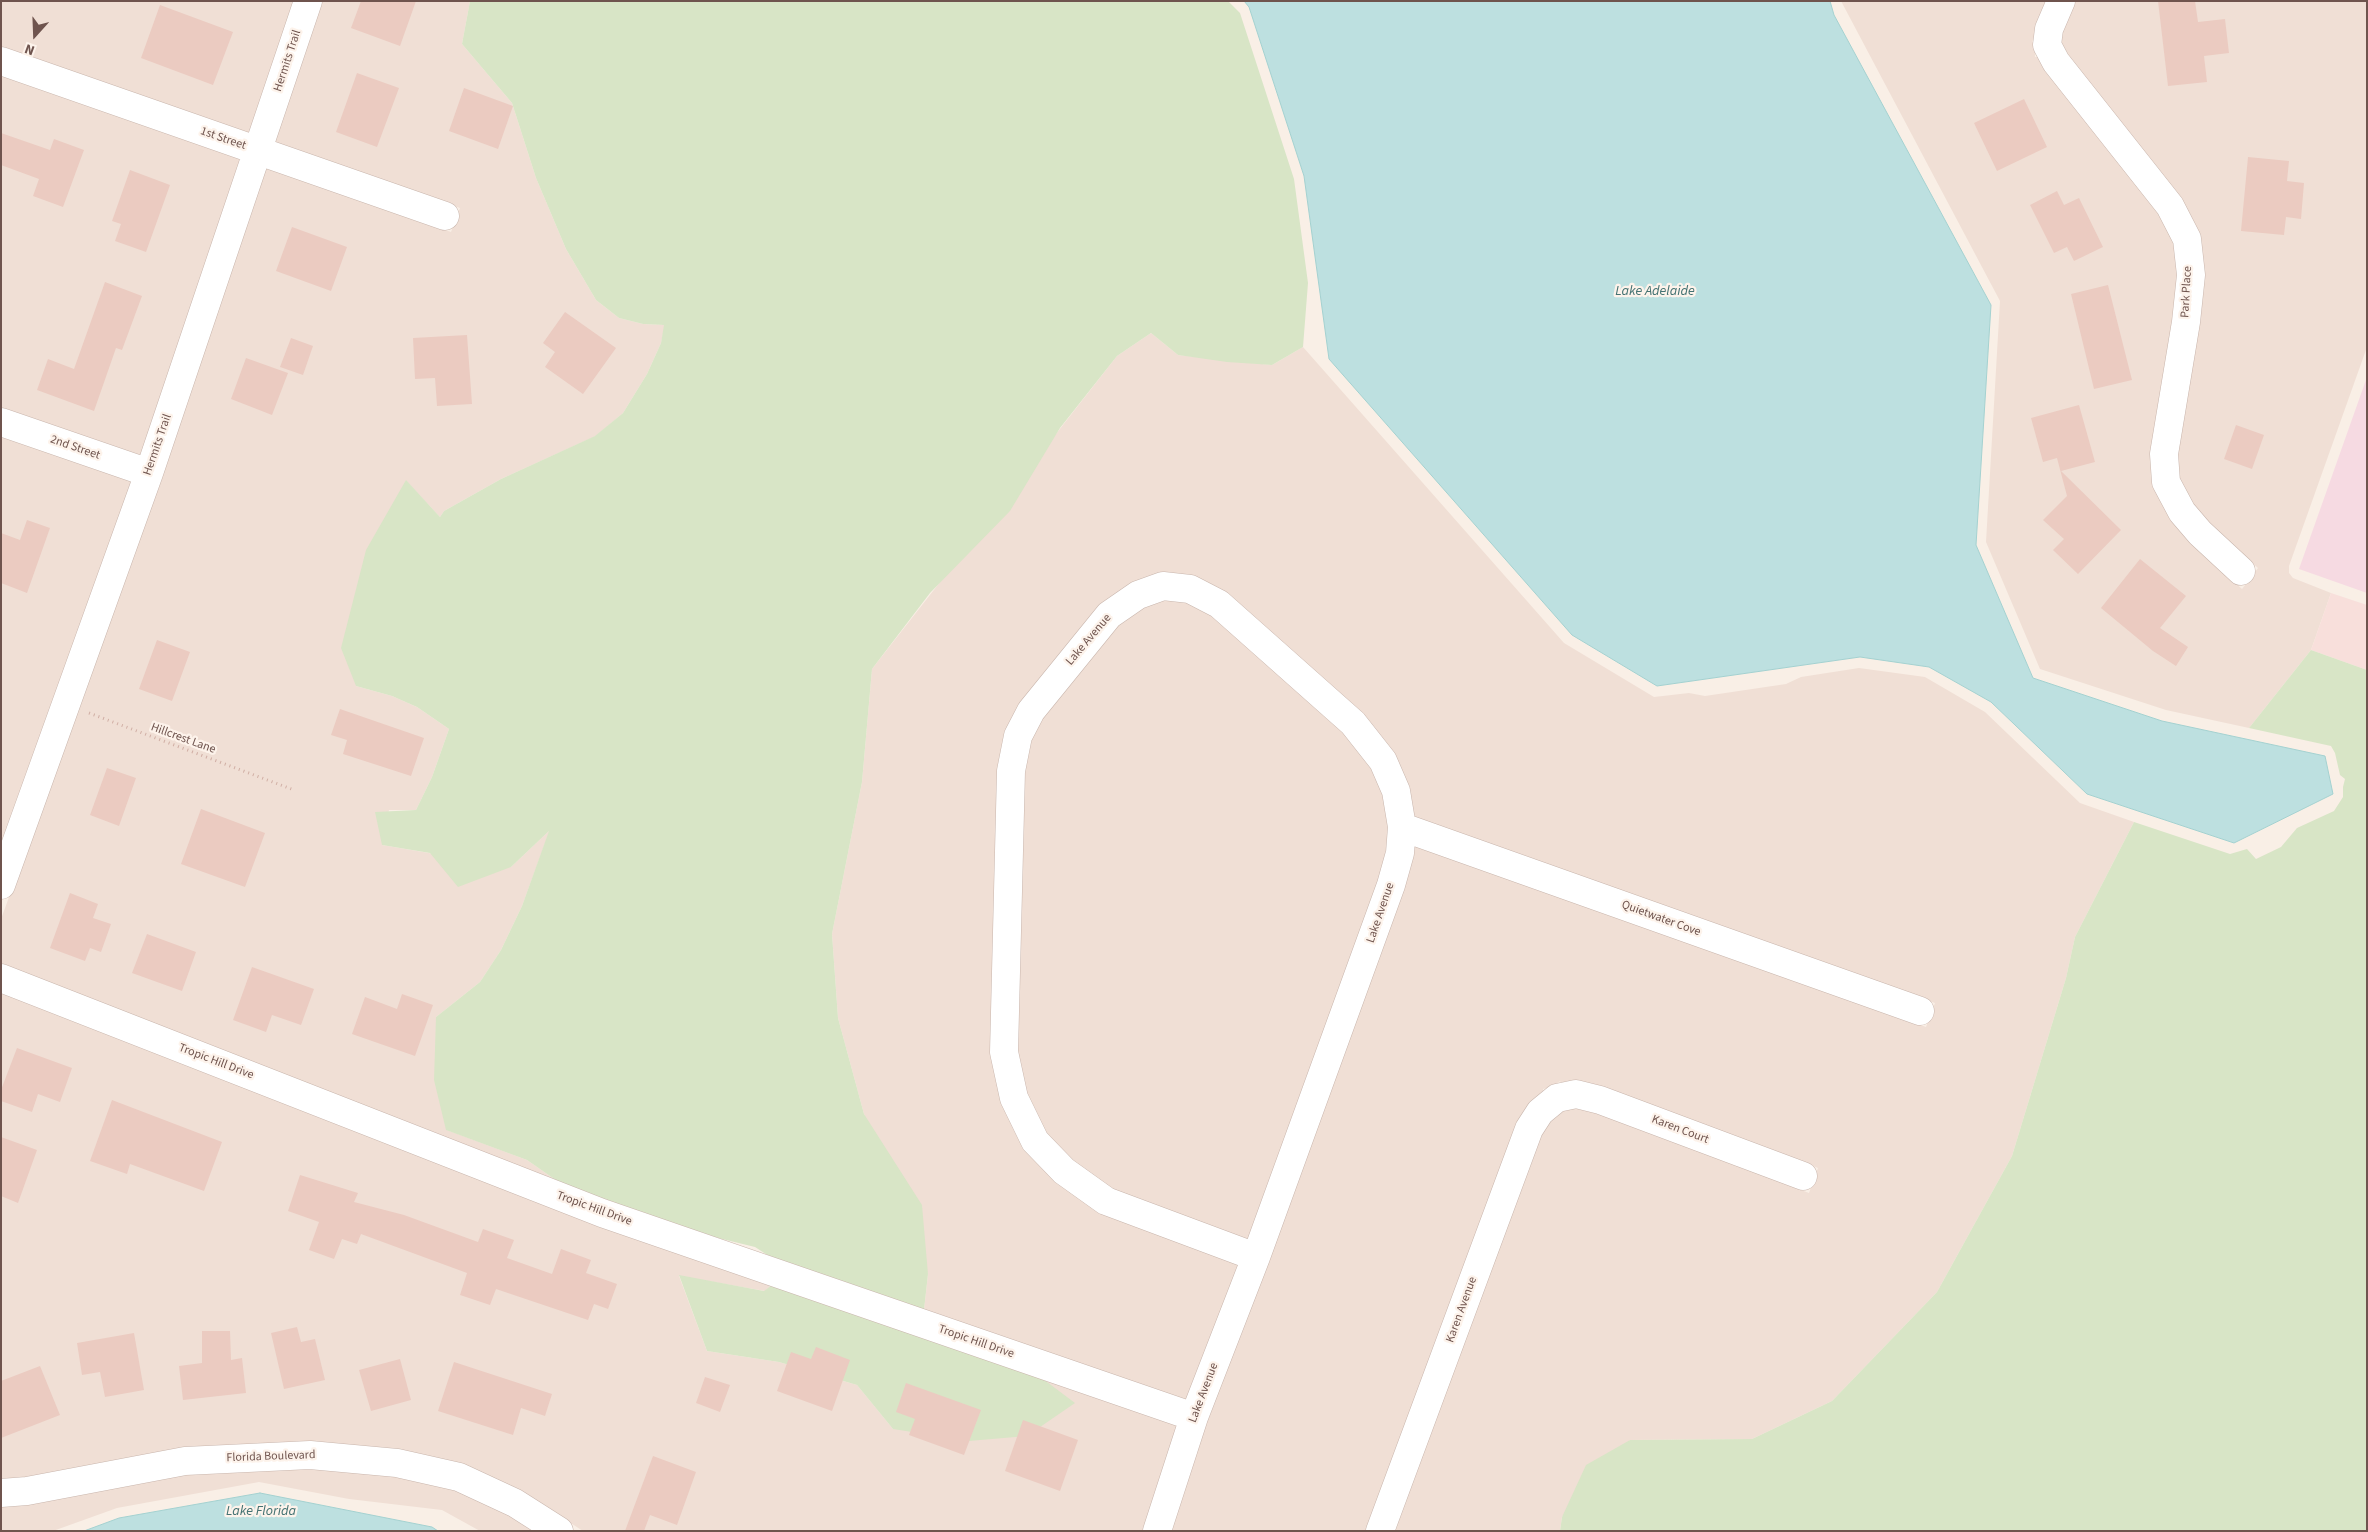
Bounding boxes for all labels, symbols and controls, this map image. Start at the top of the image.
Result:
north arrow [10,10,60,60]
street label: Hermits Trail [271,28,305,94]
text: N [22,38,38,60]
street label: 1st Street [198,124,248,154]
street label: Park Place [2178,266,2196,318]
water label: Lake Adelaide [1615,284,1695,300]
street label: Hermits Trail [141,412,175,478]
street label: 2nd Street [48,433,102,463]
street label: Lake Avenue [1063,611,1115,669]
street label: Hillcrest Lane [149,721,217,757]
street label: Lake Avenue [1364,881,1398,945]
street label: Quietwater Cove [1620,898,1702,940]
street label: Tropic Hill Drive [176,1041,256,1083]
street label: Karen Court [1649,1113,1711,1147]
street label: Tropic Hill Drive [554,1189,634,1229]
street label: Karen Avenue [1443,1275,1481,1345]
street label: Tropic Hill Drive [936,1322,1016,1362]
street label: Lake Avenue [1186,1361,1222,1425]
street label: Florida Boulevard [226,1448,316,1466]
water label: Lake Florida [226,1504,296,1520]

